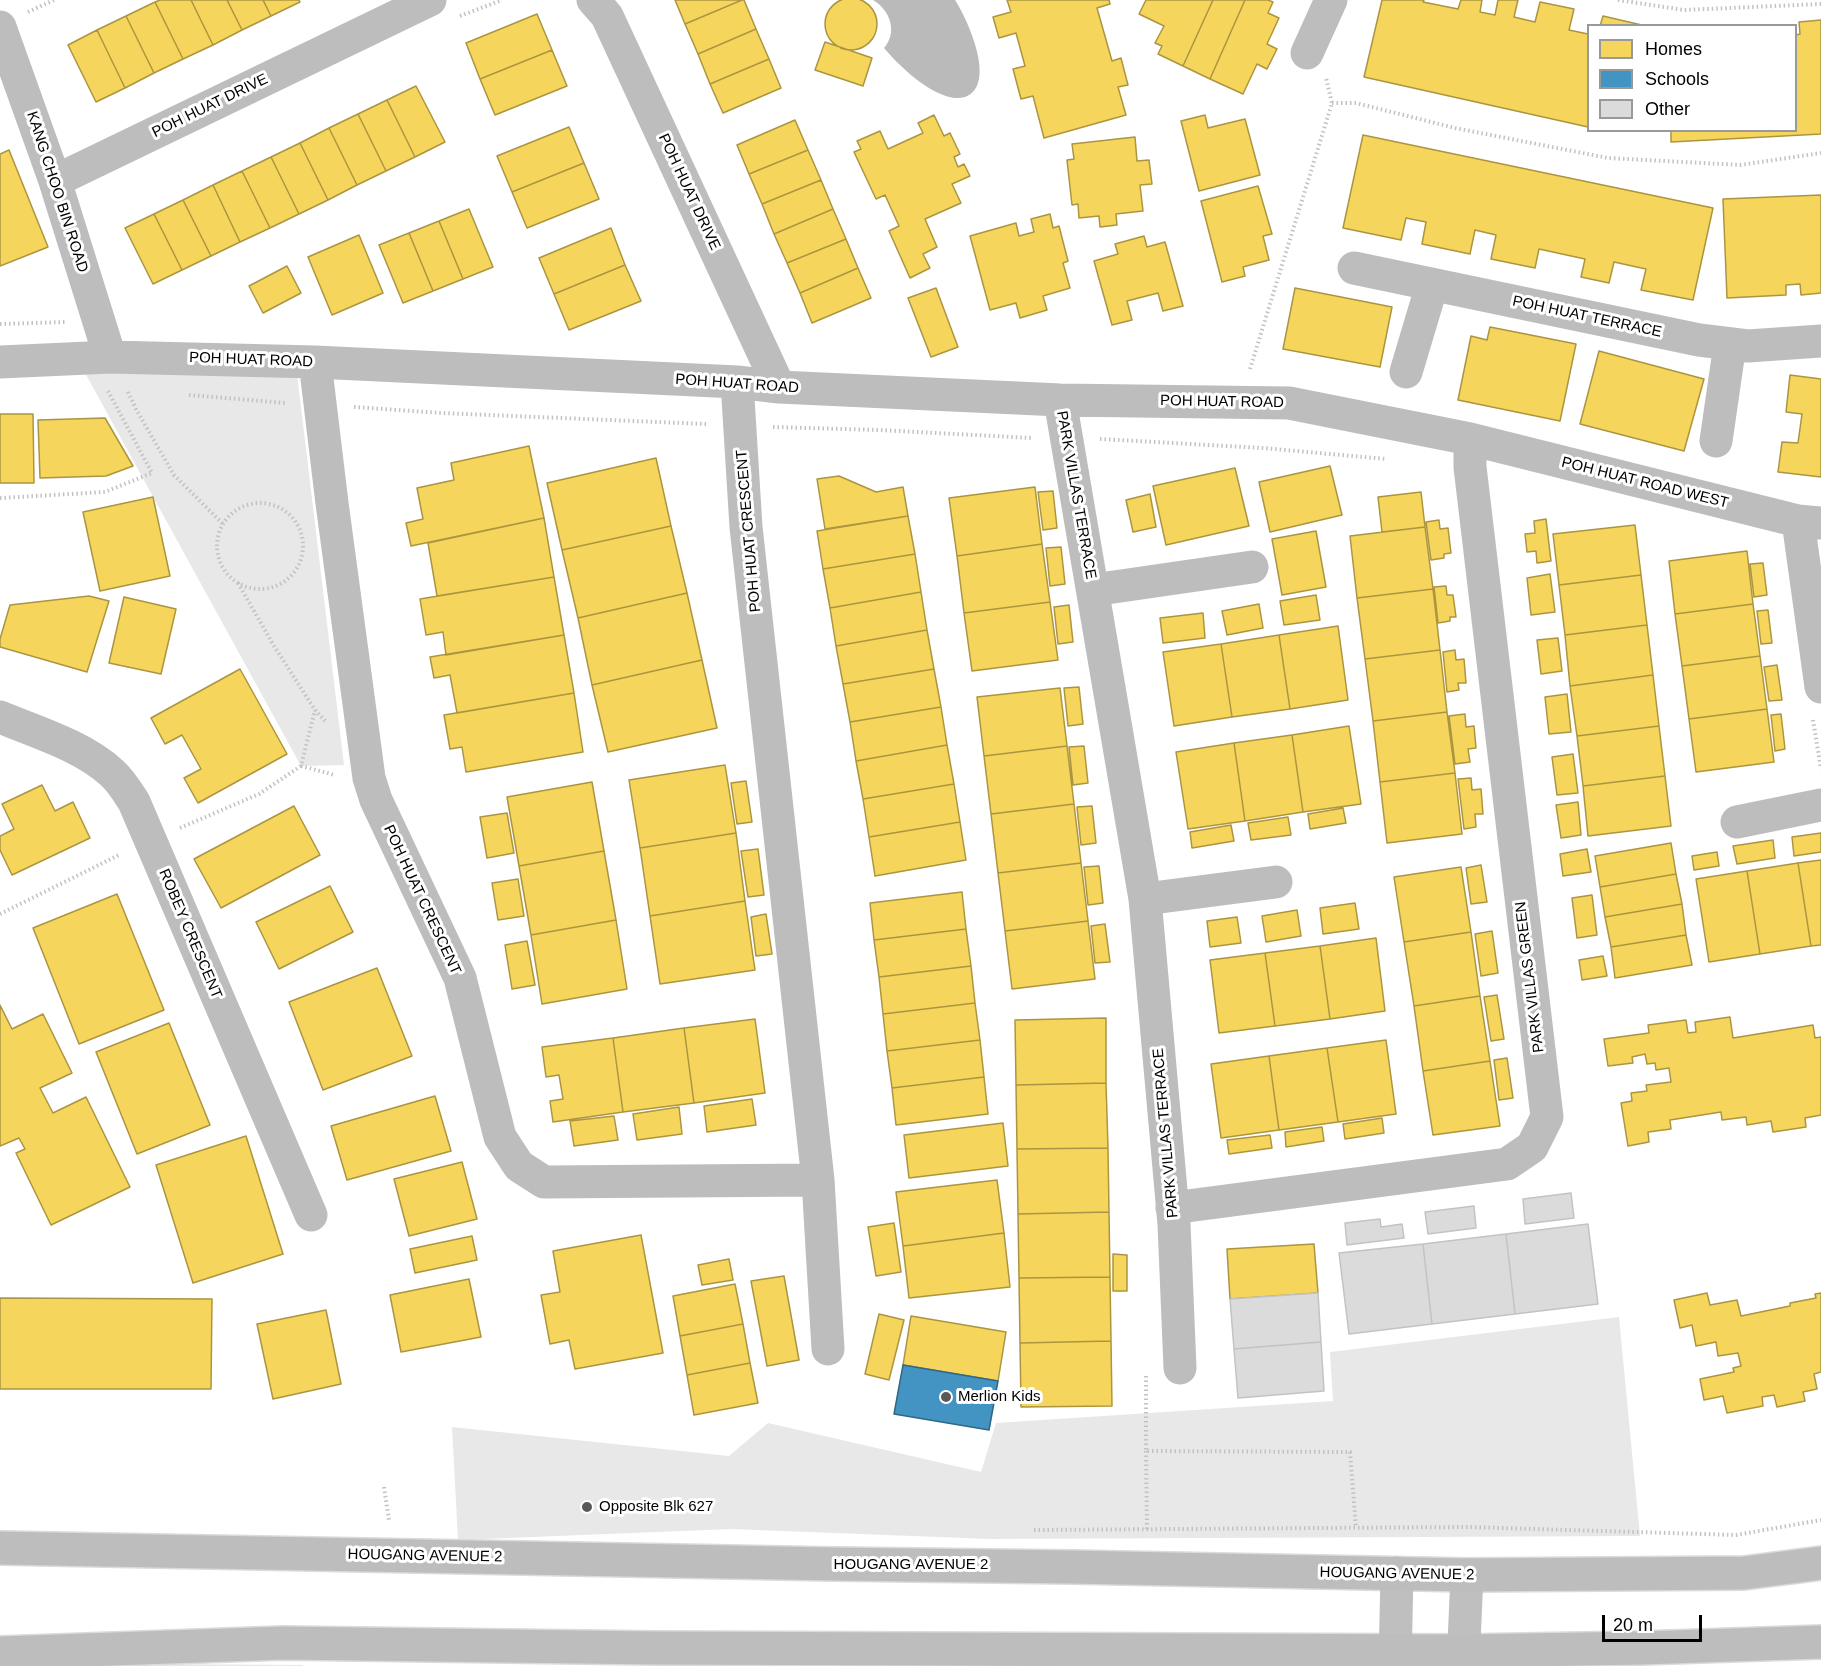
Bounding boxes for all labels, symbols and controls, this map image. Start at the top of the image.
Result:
legend [1587,24,1797,132]
text: Homes [1645,39,1702,59]
text: Schools [1645,69,1709,89]
street label: POH HUAT DRIVE [149,70,271,142]
text: Other [1645,99,1690,119]
street label: KANG CHOO BIN ROAD [22,109,92,275]
street label: POH HUAT DRIVE [654,131,724,253]
street label: POH HUAT TERRACE [1511,292,1663,342]
street label: POH HUAT ROAD [189,349,313,371]
street label: POH HUAT ROAD [675,371,799,397]
street label: POH HUAT ROAD [1160,392,1284,412]
street label: PARK VILLAS TERRACE [1052,409,1100,581]
street label: POH HUAT CRESCENT [733,449,765,613]
street label: POH HUAT ROAD WEST [1560,454,1730,512]
street label: POH HUAT CRESCENT [379,822,465,978]
street label: ROBEY CRESCENT [155,866,225,1002]
street label: PARK VILLAS GREEN [1512,900,1548,1054]
street label: PARK VILLAS TERRACE [1150,1047,1182,1219]
place label: Merlion Kids [958,1388,1041,1406]
marker: Merlion Kids [939,1390,953,1404]
place label: Opposite Blk 627 [599,1498,713,1516]
marker: Opposite Blk 627 [580,1500,594,1514]
street label: HOUGANG AVENUE 2 [347,1546,503,1566]
street label: HOUGANG AVENUE 2 [834,1556,988,1574]
street label: HOUGANG AVENUE 2 [1319,1564,1475,1584]
scale bar [1605,1603,1706,1641]
text: 20 m [1613,1615,1653,1635]

